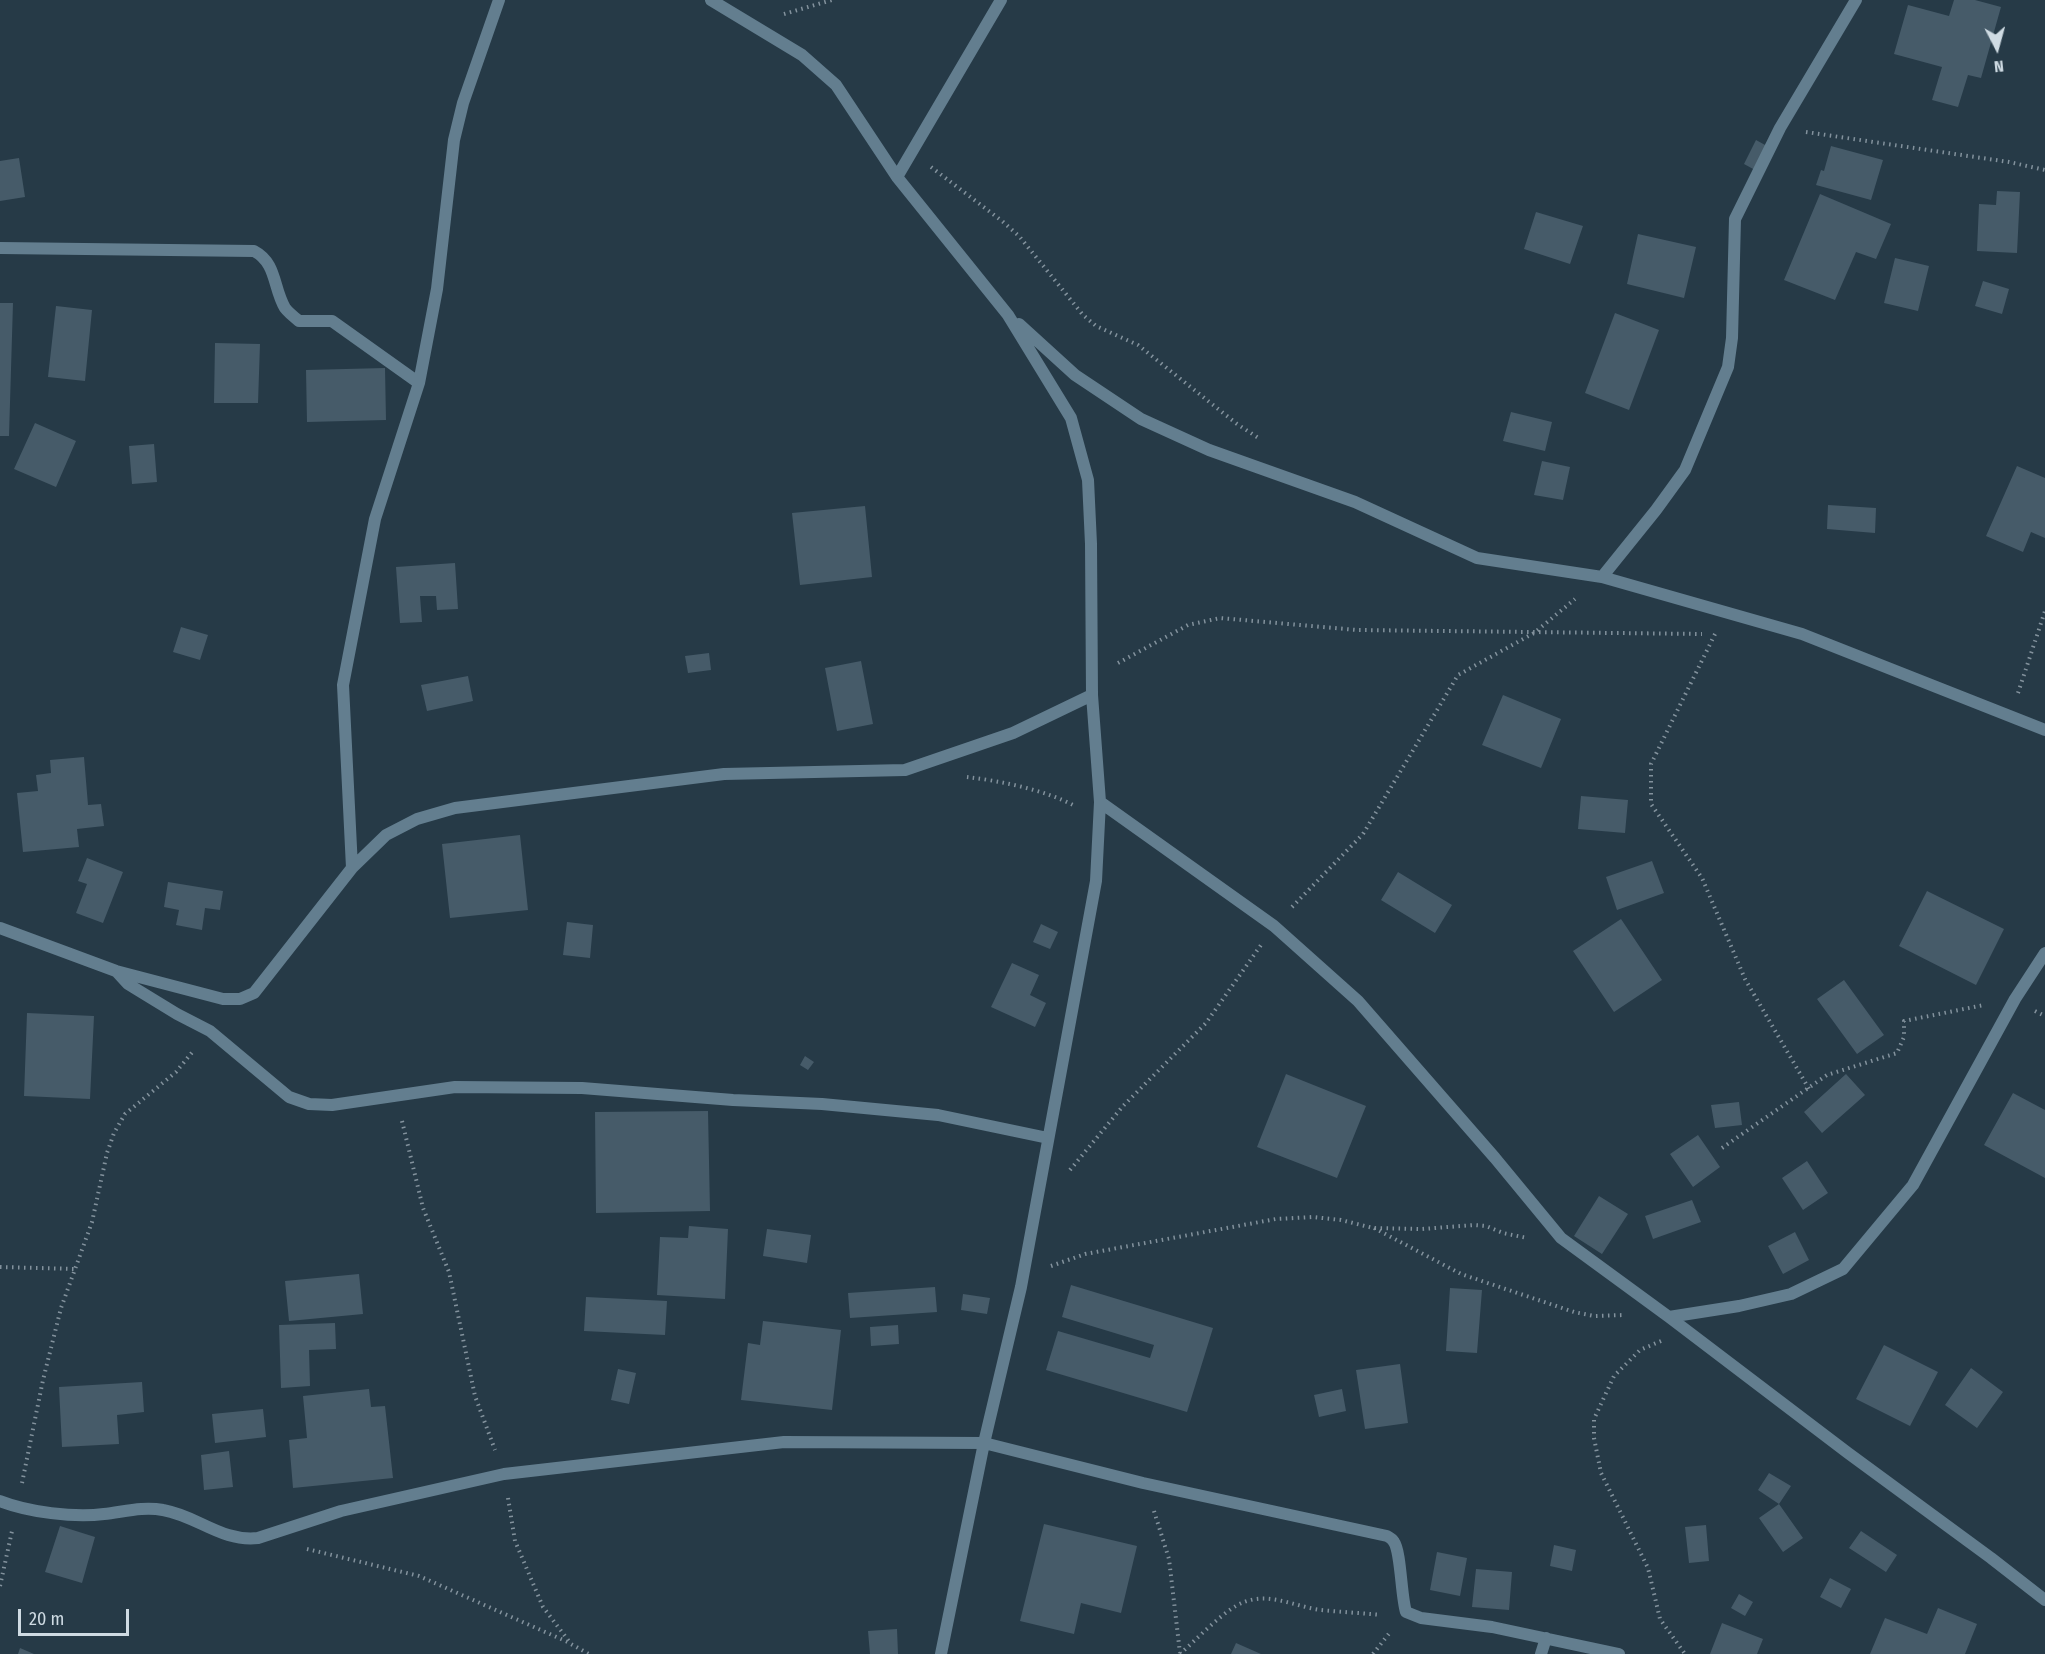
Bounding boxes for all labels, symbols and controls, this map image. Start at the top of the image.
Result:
north arrow [1967,18,2027,78]
text: N [1993,56,2005,76]
scale bar [21,1597,132,1635]
text: 20 m [29,1608,64,1630]

